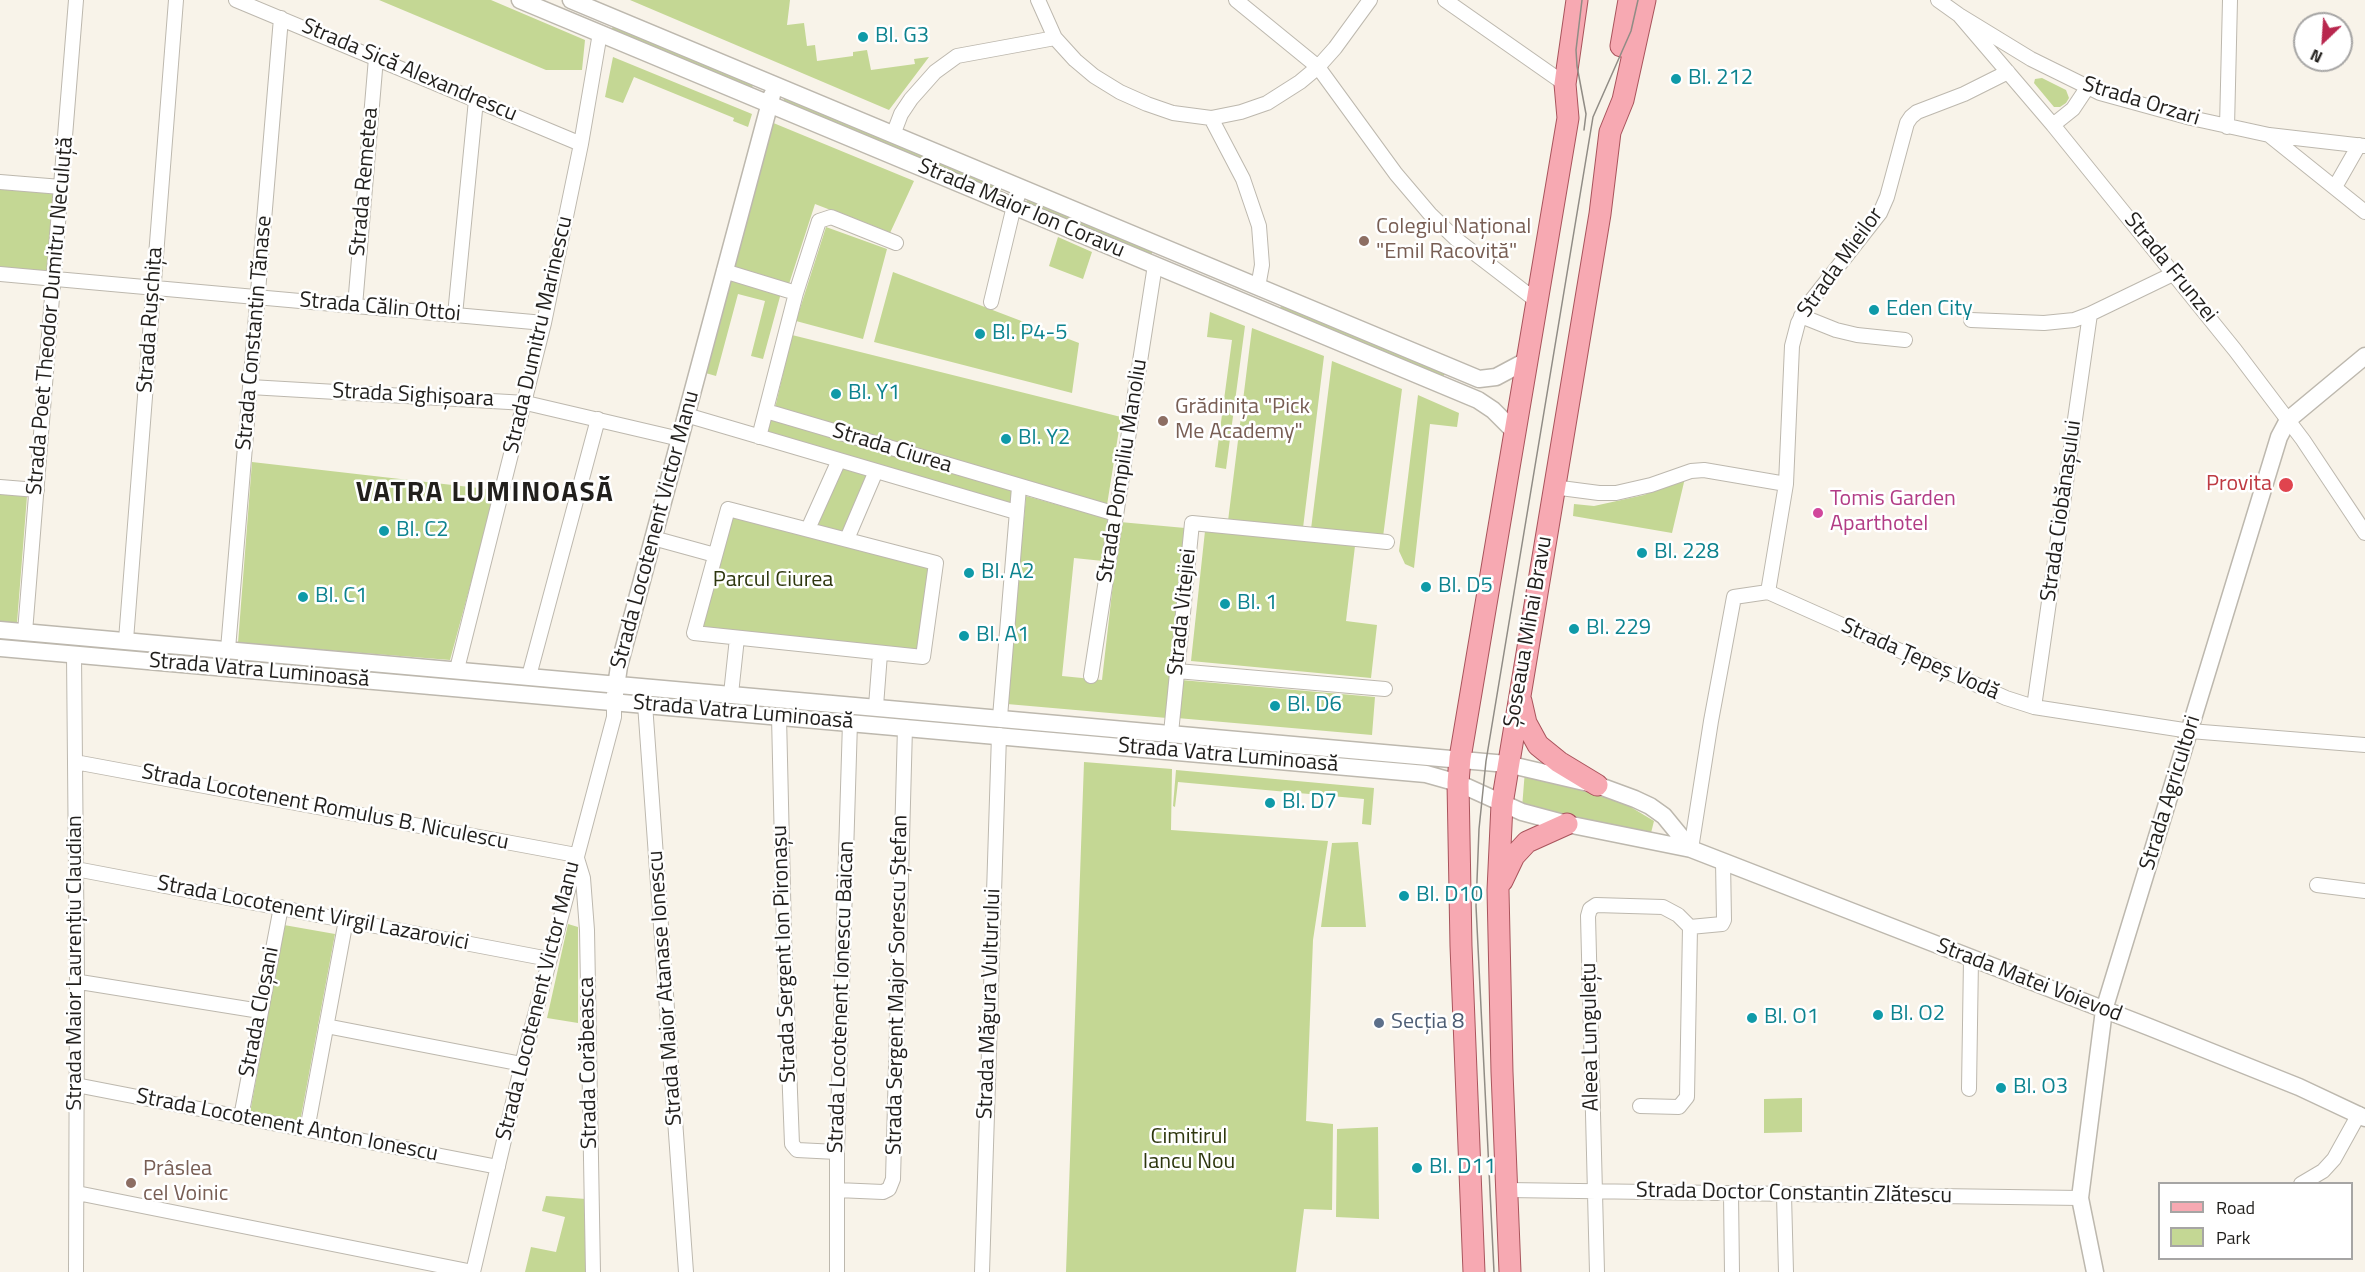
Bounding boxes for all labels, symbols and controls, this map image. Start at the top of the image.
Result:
north arrow [2293,12,2353,72]
street label: Strada Sică Alexandrescu [297,14,521,128]
place label: Bl. G3 [875,24,929,50]
marker: Bl. G3 [856,30,870,44]
text: N [2306,43,2326,70]
place label: Bl. 212 [1688,66,1753,92]
marker: Bl. 212 [1669,72,1683,86]
street label: Strada Orzari [2079,72,2203,132]
street label: Strada Remetea [345,106,385,258]
street label: Strada Poet Theodor Dumitru Neculuță [22,136,80,496]
street label: Strada Maior Ion Coravu [914,154,1128,264]
street label: Strada Mieilor [1792,203,1890,323]
street label: Strada Frunzei [2118,208,2222,328]
street label: Strada Dumitru Marinescu [499,214,579,456]
street label: Strada Constantin Tănase [232,215,278,451]
place label: Colegiul Național "Emil Racoviță" [1376,215,1531,266]
marker: Colegiul Național "Emil Racoviță" [1357,234,1371,248]
street label: Strada Rușchița [133,246,169,394]
street label: Strada Călin Ottoi [298,288,462,328]
place label: Eden City [1886,297,1973,323]
marker: Eden City [1867,303,1881,317]
place label: Bl. P4-5 [992,321,1068,347]
marker: Bl. P4-5 [973,327,987,341]
street label: Strada Pompiliu Manoliu [1092,357,1154,585]
street label: Strada Sighișoara [332,379,494,413]
place label: Bl. Y1 [848,381,900,407]
marker: Bl. Y1 [829,387,843,401]
street label: Strada Locotenent Victor Manu [606,388,706,672]
place label: Grădinița "Pick Me Academy" [1175,395,1310,446]
marker: Grădinița "Pick Me Academy" [1156,414,1170,428]
street label: Strada Ciurea [829,418,955,480]
street label: Strada Ciobănașului [2036,419,2088,603]
place label: Bl. Y2 [1018,426,1070,452]
marker: Bl. Y2 [999,432,1013,446]
place label: Provita [2206,472,2272,498]
marker: Provita [2277,476,2295,494]
district label: VATRA LUMINOASĂ [356,477,614,511]
place label: Tomis Garden Aparthotel [1830,487,1956,538]
marker: Tomis Garden Aparthotel [1811,506,1825,520]
place label: Bl. C2 [396,518,449,544]
marker: Bl. C2 [377,524,391,538]
street label: Șoseaua Mihai Bravu [1499,534,1559,730]
place label: Bl. 228 [1654,540,1719,566]
marker: Bl. 228 [1635,546,1649,560]
street label: Strada Vitejiei [1163,547,1203,677]
place label: Bl. A2 [981,560,1035,586]
marker: Bl. A2 [962,566,976,580]
park label: Parcul Ciurea [713,568,833,594]
place label: Bl. D5 [1438,574,1493,600]
marker: Bl. D5 [1419,580,1433,594]
place label: Bl. C1 [315,584,368,610]
marker: Bl. C1 [296,590,310,604]
place label: Bl. 1 [1237,591,1278,617]
marker: Bl. 1 [1218,597,1232,611]
street label: Strada Țepeș Vodă [1837,613,2003,707]
place label: Bl. 229 [1586,616,1651,642]
marker: Bl. 229 [1567,622,1581,636]
place label: Bl. A1 [976,623,1030,649]
marker: Bl. A1 [957,629,971,643]
street label: Strada Vatra Luminoasă [148,648,370,694]
street label: Strada Vatra Luminoasă [632,690,854,736]
place label: Bl. D6 [1287,693,1342,719]
marker: Bl. D6 [1268,699,1282,713]
street label: Strada Agricultori [2135,712,2207,874]
street label: Strada Vatra Luminoasă [1117,733,1339,779]
street label: Strada Locotenent Romulus B. Niculescu [139,759,511,857]
place label: Bl. D7 [1282,790,1337,816]
marker: Bl. D7 [1263,796,1277,810]
street label: Strada Maior Laurențiu Claudian [63,815,89,1111]
street label: Strada Sergent Major Sorescu Ștefan [882,815,914,1155]
street label: Strada Sergent Ion Pironașu [767,825,803,1083]
street label: Strada Locotenent Ionescu Baican [823,840,861,1154]
street label: Strada Maior Atanase Ionescu [643,849,689,1127]
street label: Strada Locotenent Victor Manu [492,859,586,1143]
street label: Strada Locotenent Virgil Lazarovici [155,871,471,957]
place label: Bl. D10 [1416,883,1483,909]
street label: Strada Măgura Vulturului [973,888,1007,1120]
marker: Bl. D10 [1397,889,1411,903]
street label: Strada Matei Voievod [1932,933,2126,1029]
street label: Strada Cloșani [234,945,286,1079]
street label: Aleea Lungulețu [1577,962,1605,1112]
street label: Strada Corăbeasca [574,977,604,1149]
place label: Bl. O2 [1890,1002,1945,1028]
place label: Bl. O1 [1764,1005,1819,1031]
marker: Bl. O2 [1871,1008,1885,1022]
place label: Secția 8 [1391,1010,1464,1036]
marker: Bl. O1 [1745,1011,1759,1025]
marker: Secția 8 [1372,1016,1386,1030]
place label: Bl. O3 [2013,1075,2068,1101]
marker: Bl. O3 [1994,1081,2008,1095]
street label: Strada Locotenent Anton Ionescu [134,1084,440,1168]
park label: Cimitirul Iancu Nou [1143,1125,1235,1176]
place label: Bl. D11 [1429,1155,1496,1181]
place label: Prâslea cel Voinic [143,1157,228,1208]
marker: Bl. D11 [1410,1161,1424,1175]
marker: Prâslea cel Voinic [124,1176,138,1190]
street label: Strada Doctor Constantin Zlătescu [1636,1178,1952,1210]
legend [2158,1182,2353,1260]
text: Road [2216,1194,2255,1221]
text: Park [2216,1224,2250,1251]

